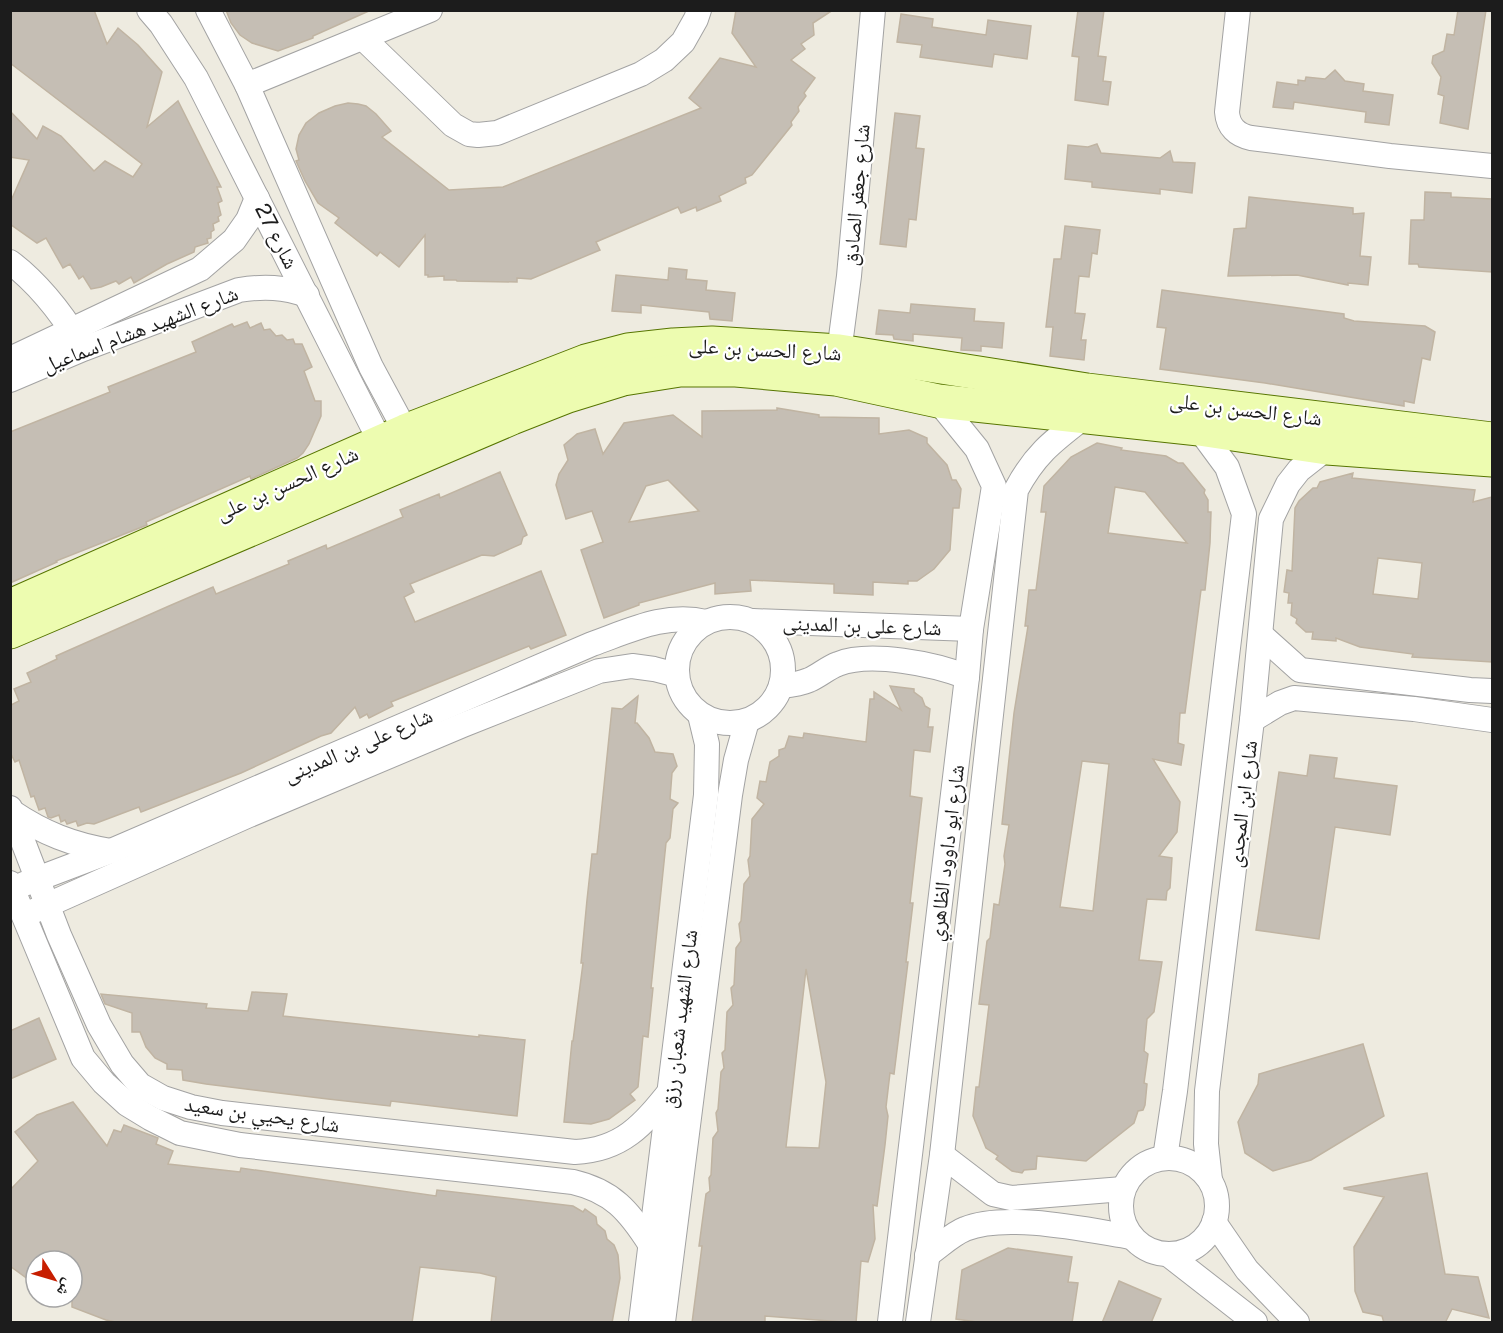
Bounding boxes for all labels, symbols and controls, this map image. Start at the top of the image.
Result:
street label: شارع جعفر الصادق [837,123,876,267]
street label: شارع 27 [249,199,304,273]
street label: شارع الشهيد هشام اسماعيل [39,280,242,380]
street label: شارع الحسن بن على [688,333,842,366]
street label: شارع الحسن بن على [1168,387,1324,432]
street label: شارع الحسن بن على [212,440,362,526]
street label: شارع على بن المدينى [782,610,942,641]
street label: شارع على بن المدينى [280,702,437,789]
street label: شارع ابن المجدى [1222,739,1263,869]
street label: شارع ابو داوود الظاهري [923,763,974,943]
street label: شارع الشهيد شعبان رزق [656,928,703,1110]
street label: شارع يحيي بن سعيد [182,1091,341,1142]
north arrow [24,1249,84,1309]
text: ش [53,1275,78,1300]

